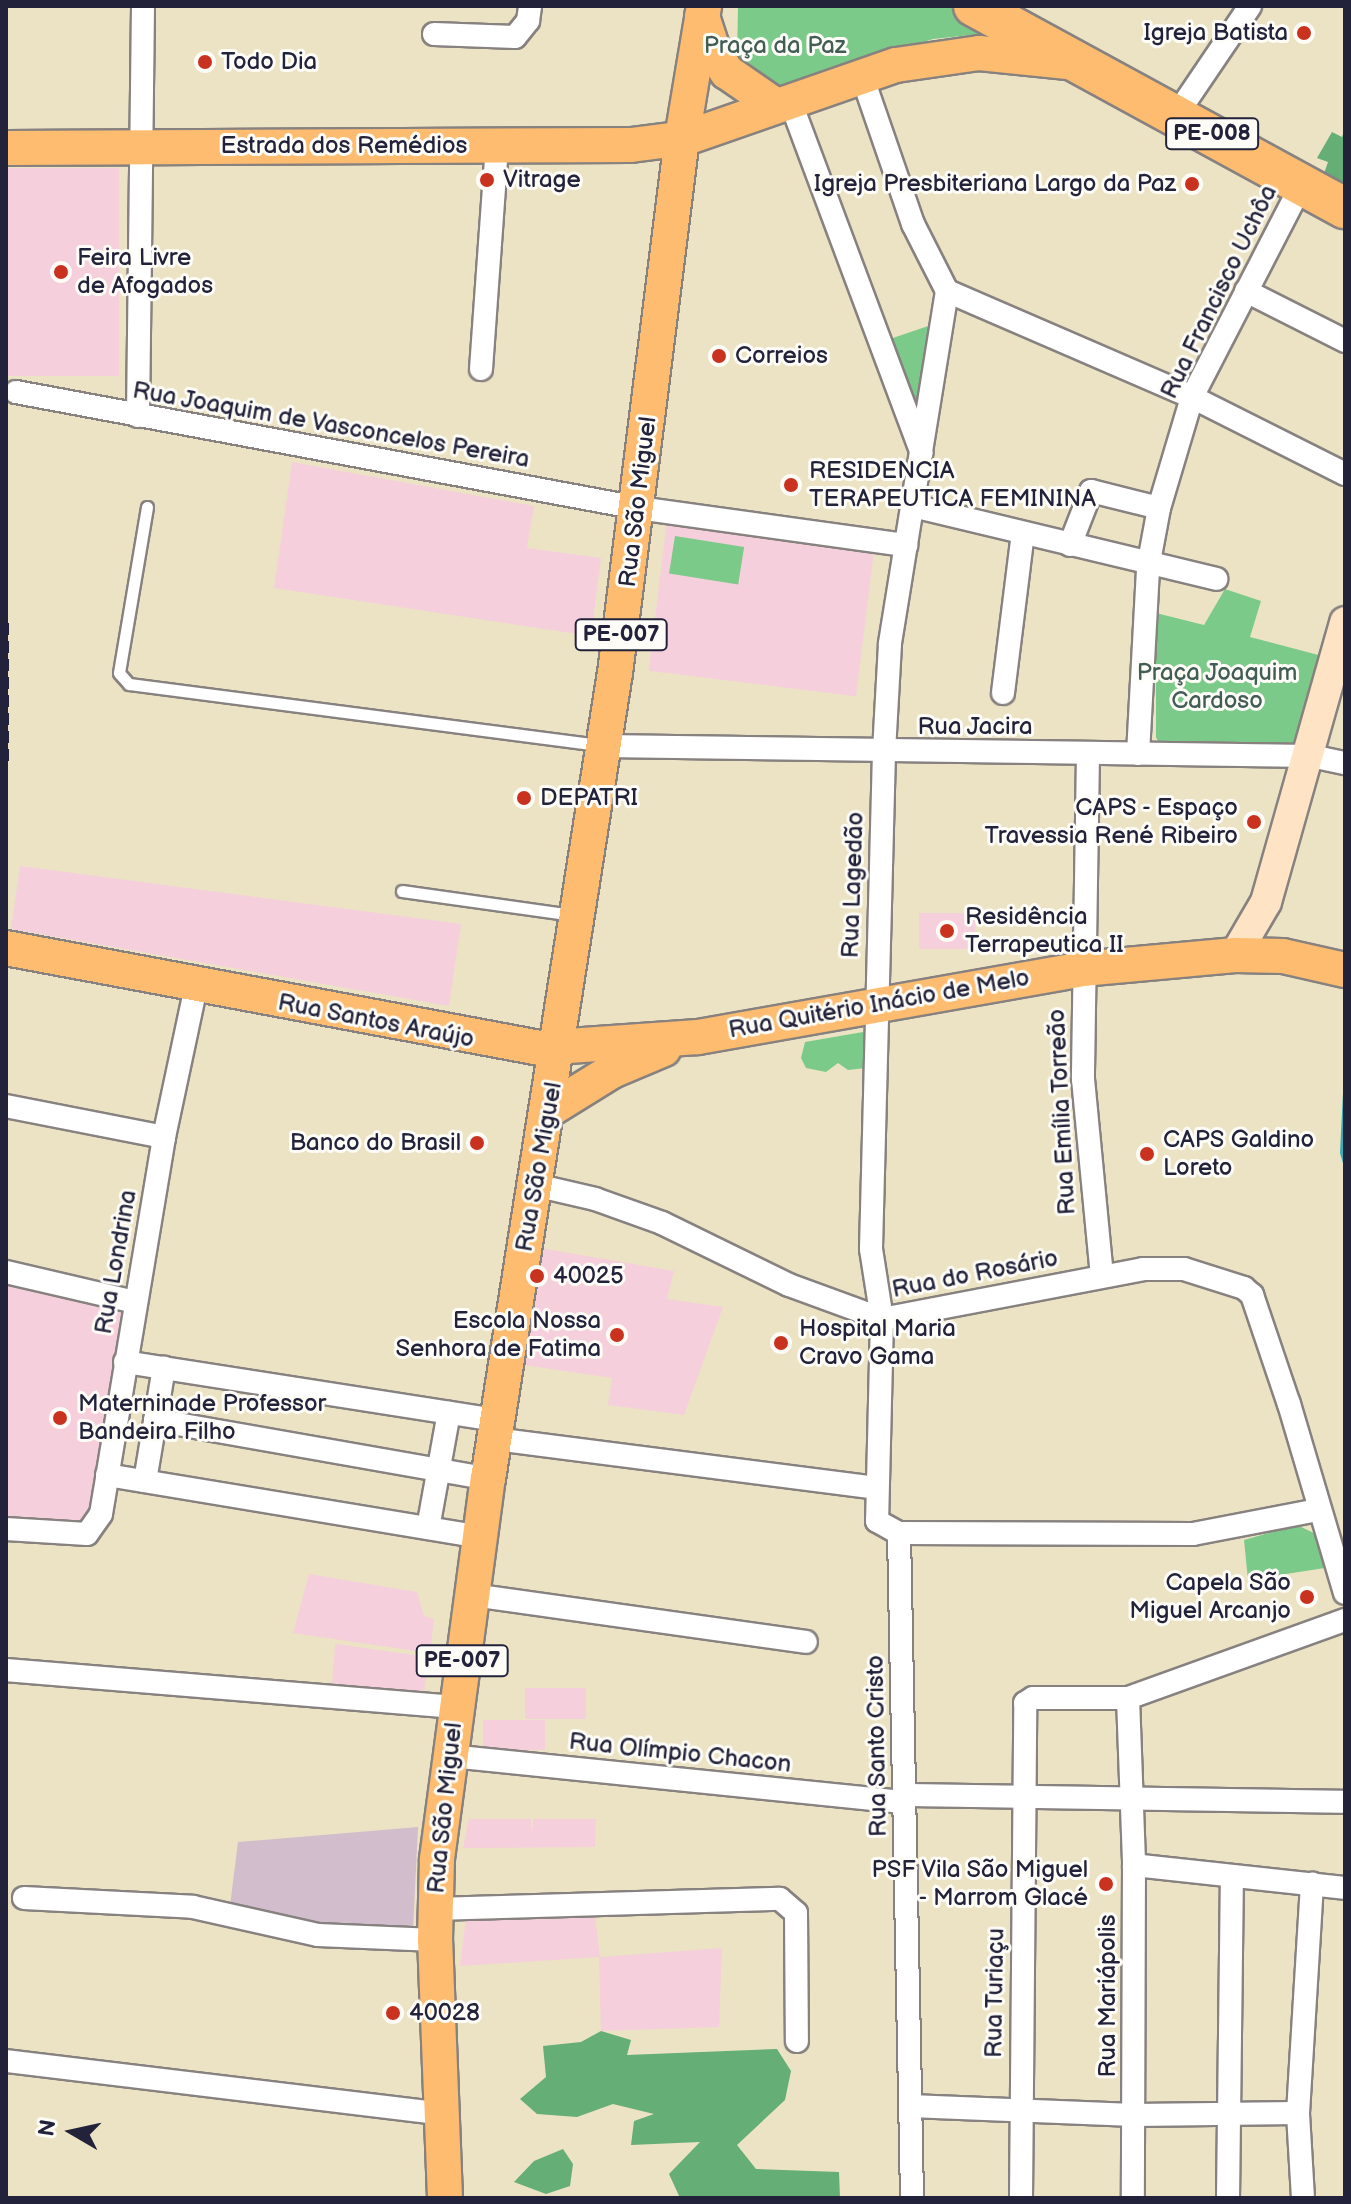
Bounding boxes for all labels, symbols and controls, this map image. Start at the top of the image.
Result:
place label: Igreja Batista [1143,19,1288,47]
marker: Igreja Batista [1295,24,1313,42]
park label: Praça da Paz [704,32,846,60]
place label: Todo Dia [221,48,317,76]
marker: Todo Dia [196,53,214,71]
road number: PE-008 [1164,116,1260,152]
street label: Estrada dos Remédios [221,132,467,160]
place label: Vitrage [503,166,581,194]
place label: Igreja Presbiteriana Largo da Paz [814,170,1176,198]
marker: Vitrage [478,171,496,189]
marker: Igreja Presbiteriana Largo da Paz [1183,175,1201,193]
street label: Rua Francisco Uchôa [1155,181,1283,403]
place label: Feira Livre de Afogados [77,244,213,300]
marker: Feira Livre de Afogados [52,263,70,281]
place label: Correios [735,342,828,370]
marker: Correios [710,347,728,365]
street label: Rua Joaquim de Vasconcelos Pereira [129,376,533,474]
street label: Rua São Miguel [613,415,663,589]
place label: RESIDENCIA TERAPEUTICA FEMININA [809,457,1096,513]
marker: RESIDENCIA TERAPEUTICA FEMININA [780,474,802,496]
road number: PE-007 [573,617,669,653]
park label: Praça Joaquim Cardoso [1136,659,1298,715]
street label: Rua Jacira [917,713,1033,741]
place label: DEPATRI [540,784,638,812]
marker: DEPATRI [515,789,533,807]
place label: CAPS - Espaço Travessia René Ribeiro [984,794,1238,850]
street label: Rua Lagedão [836,811,870,959]
marker: CAPS - Espaço Travessia René Ribeiro [1245,813,1263,831]
place label: Residência Terrapeutica II [965,903,1124,959]
marker: Residência Terrapeutica II [936,920,958,942]
street label: Rua Quitério Inácio de Melo [726,963,1032,1045]
street label: Rua Santos Araújo [275,988,477,1054]
street label: Rua Emília Torreão [1042,1008,1082,1216]
street label: Rua São Miguel [510,1080,568,1254]
place label: CAPS Galdino Loreto [1163,1126,1314,1182]
place label: Banco do Brasil [290,1129,461,1157]
marker: Banco do Brasil [468,1134,486,1152]
marker: CAPS Galdino Loreto [1138,1145,1156,1163]
street label: Rua Londrina [89,1188,143,1336]
street label: Rua do Rosário [890,1244,1060,1304]
place label: 40025 [553,1262,624,1290]
marker: 40025 [528,1267,546,1285]
place label: Escola Nossa Senhora de Fatima [396,1307,601,1363]
place label: Hospital Maria Cravo Gama [799,1315,956,1371]
marker: Escola Nossa Senhora de Fatima [608,1326,626,1344]
marker: Hospital Maria Cravo Gama [770,1332,792,1354]
place label: Materninade Professor Bandeira Filho [78,1390,326,1446]
marker: Materninade Professor Bandeira Filho [49,1407,71,1429]
place label: Capela São Miguel Arcanjo [1129,1569,1291,1625]
marker: Capela São Miguel Arcanjo [1298,1588,1316,1606]
road number: PE-007 [414,1643,510,1679]
street label: Rua Santo Cristo [861,1655,893,1837]
street label: Rua São Miguel [422,1721,468,1895]
street label: Rua Olímpio Chacon [568,1727,792,1779]
place label: PSF Vila São Miguel - Marrom Glacé [870,1856,1088,1912]
marker: PSF Vila São Miguel - Marrom Glacé [1095,1873,1117,1895]
street label: Rua Mariápolis [1094,1914,1122,2078]
street label: Rua Turiaçu [979,1928,1011,2058]
place label: 40028 [409,1999,480,2027]
marker: 40028 [384,2004,402,2022]
north arrow [32,2092,112,2172]
text: N [33,2118,62,2138]

